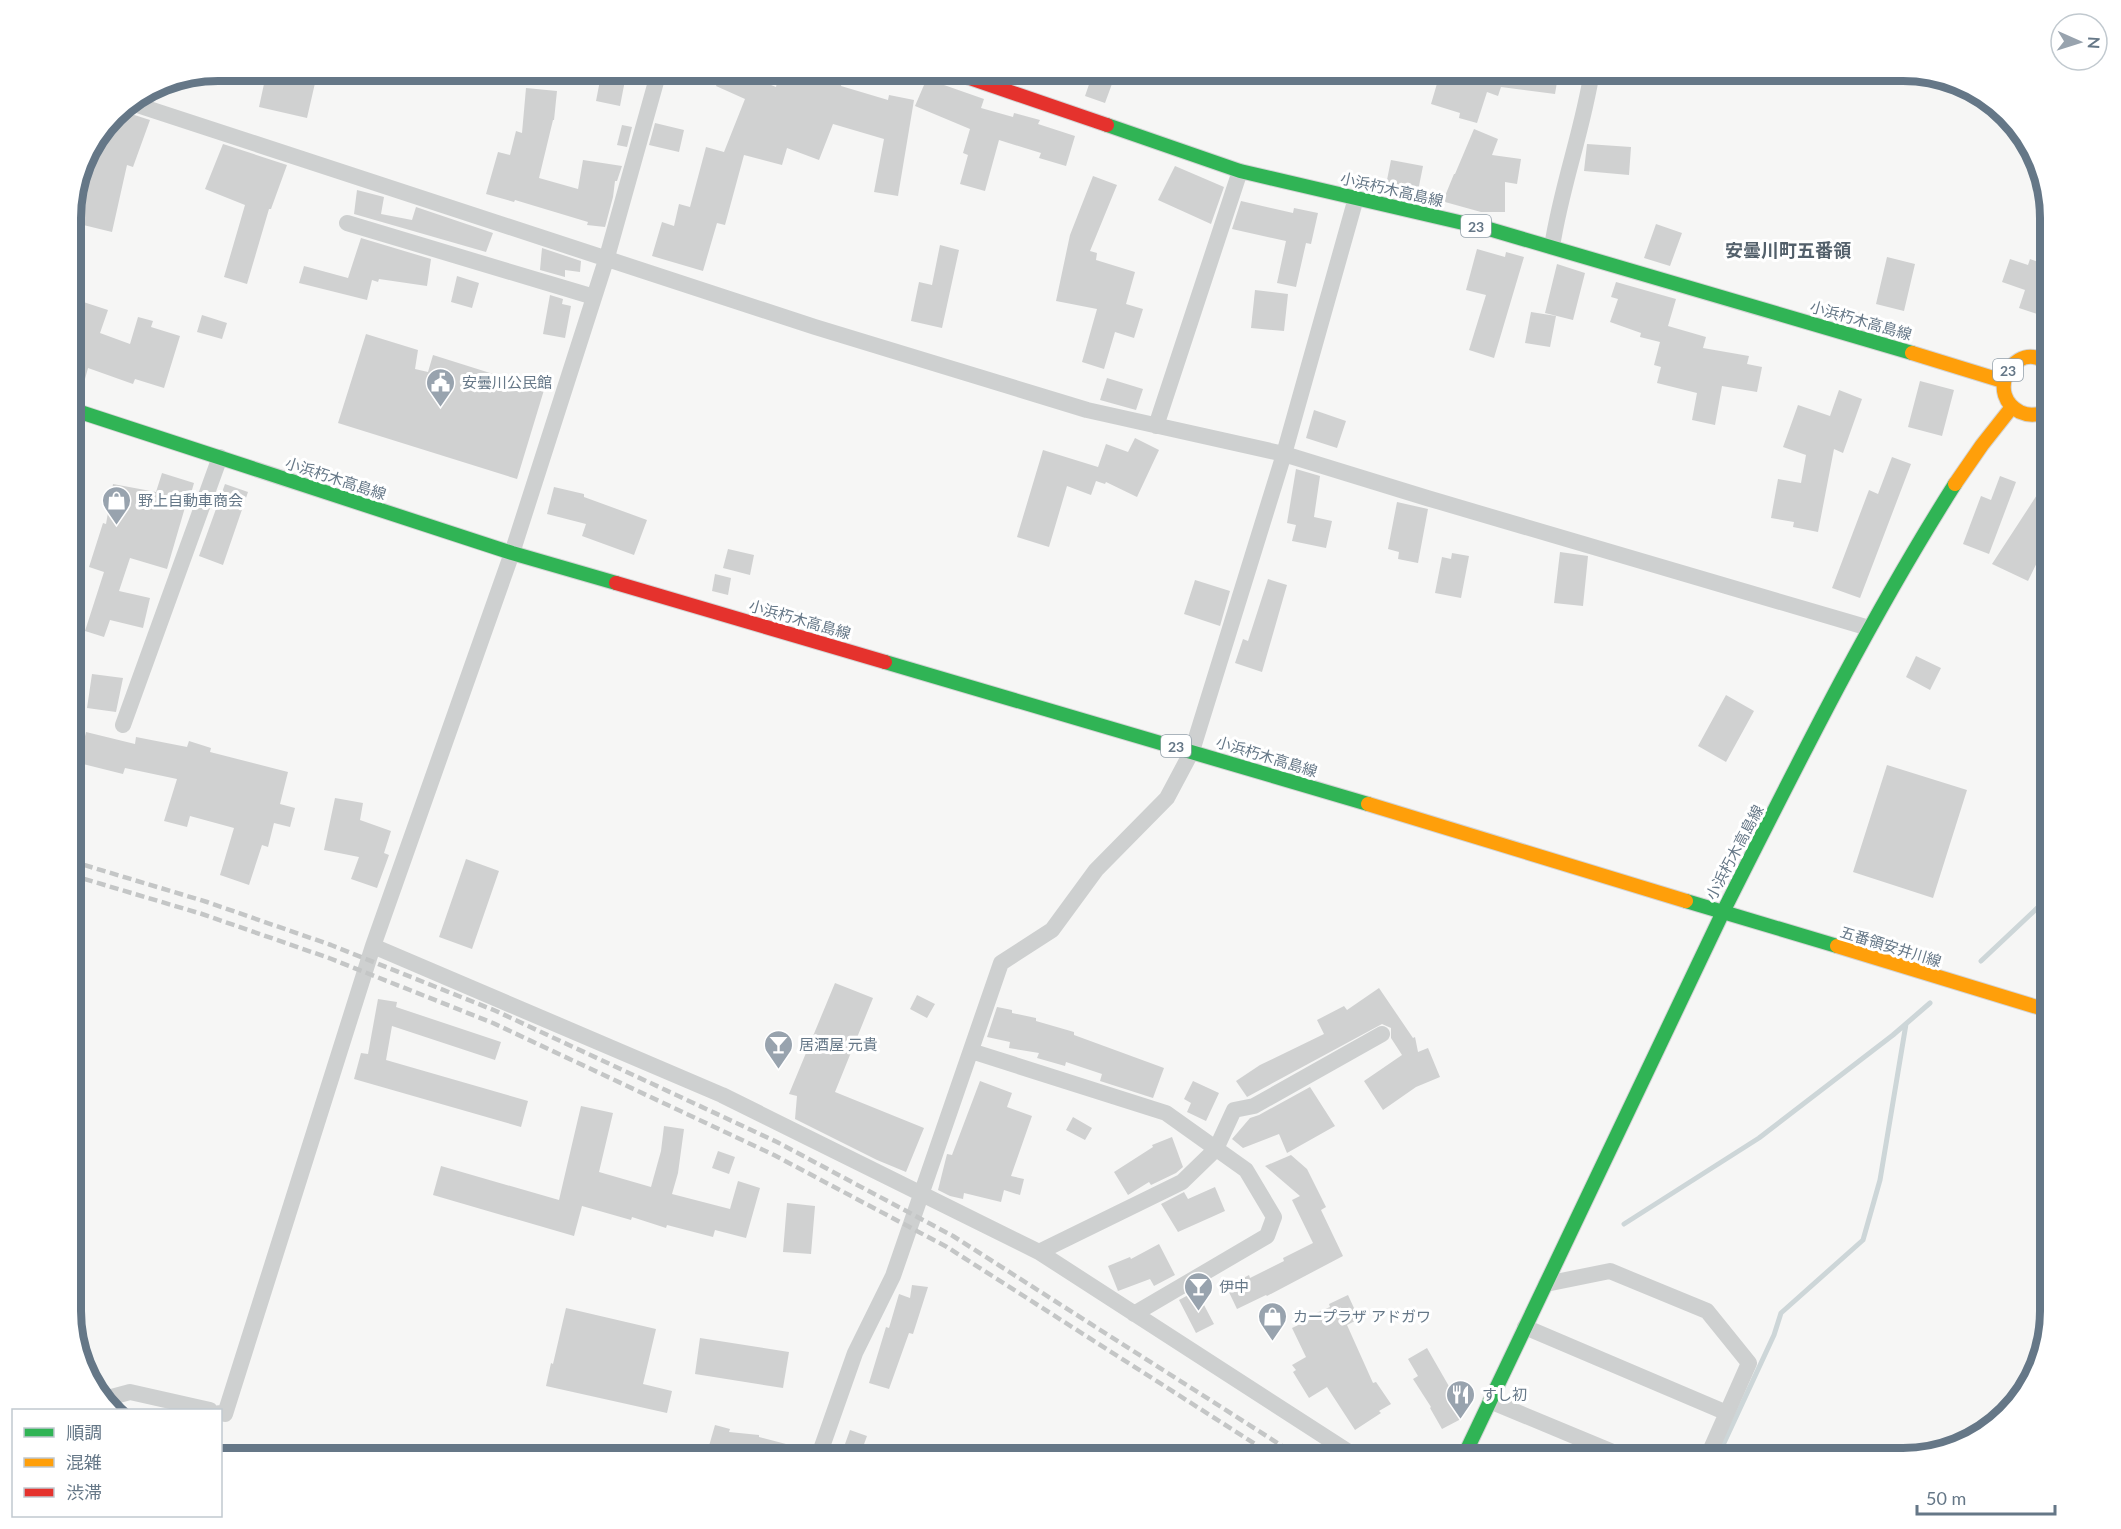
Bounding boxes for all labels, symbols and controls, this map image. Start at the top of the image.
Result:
north arrow [2049,12,2109,72]
text: N [2085,36,2104,49]
street label: 小浜朽木高島線 [1339,168,1445,210]
road number: 23 [1461,215,1491,237]
district label: 安曇川町五番領 [1725,239,1851,261]
street label: 小浜朽木高島線 [1808,297,1914,343]
road number: 23 [1993,359,2023,381]
public building icon: 安曇川公民館 [425,366,457,408]
place label: 安曇川公民館 [462,373,552,391]
street label: 小浜朽木高島線 [283,453,389,503]
shop icon: 野上自動車商会 [101,484,133,526]
place label: 野上自動車商会 [138,491,243,509]
street label: 小浜朽木高島線 [747,596,853,642]
street label: 小浜朽木高島線 [1214,732,1320,780]
road number: 23 [1161,735,1191,757]
street label: 小浜朽木高島線 [1701,801,1767,903]
street label: 五番領安井川線 [1838,922,1944,970]
bar icon: 居酒屋 元貴 [762,1028,794,1070]
place label: 居酒屋 元貴 [799,1035,878,1053]
bar icon: 伊中 [1182,1270,1214,1312]
place label: 伊中 [1219,1277,1249,1295]
shop icon: カープラザ アドガワ [1256,1300,1288,1342]
place label: カープラザ アドガワ [1293,1307,1431,1325]
restaurant icon: すし初 [1445,1378,1477,1420]
place label: すし初 [1482,1385,1527,1403]
legend [12,1409,222,1517]
text: 順調 [66,1421,102,1443]
text: 混雑 [66,1451,102,1473]
scale bar [1917,1478,2055,1516]
text: 渋滞 [66,1481,102,1503]
text: 50 m [1926,1487,1966,1509]

